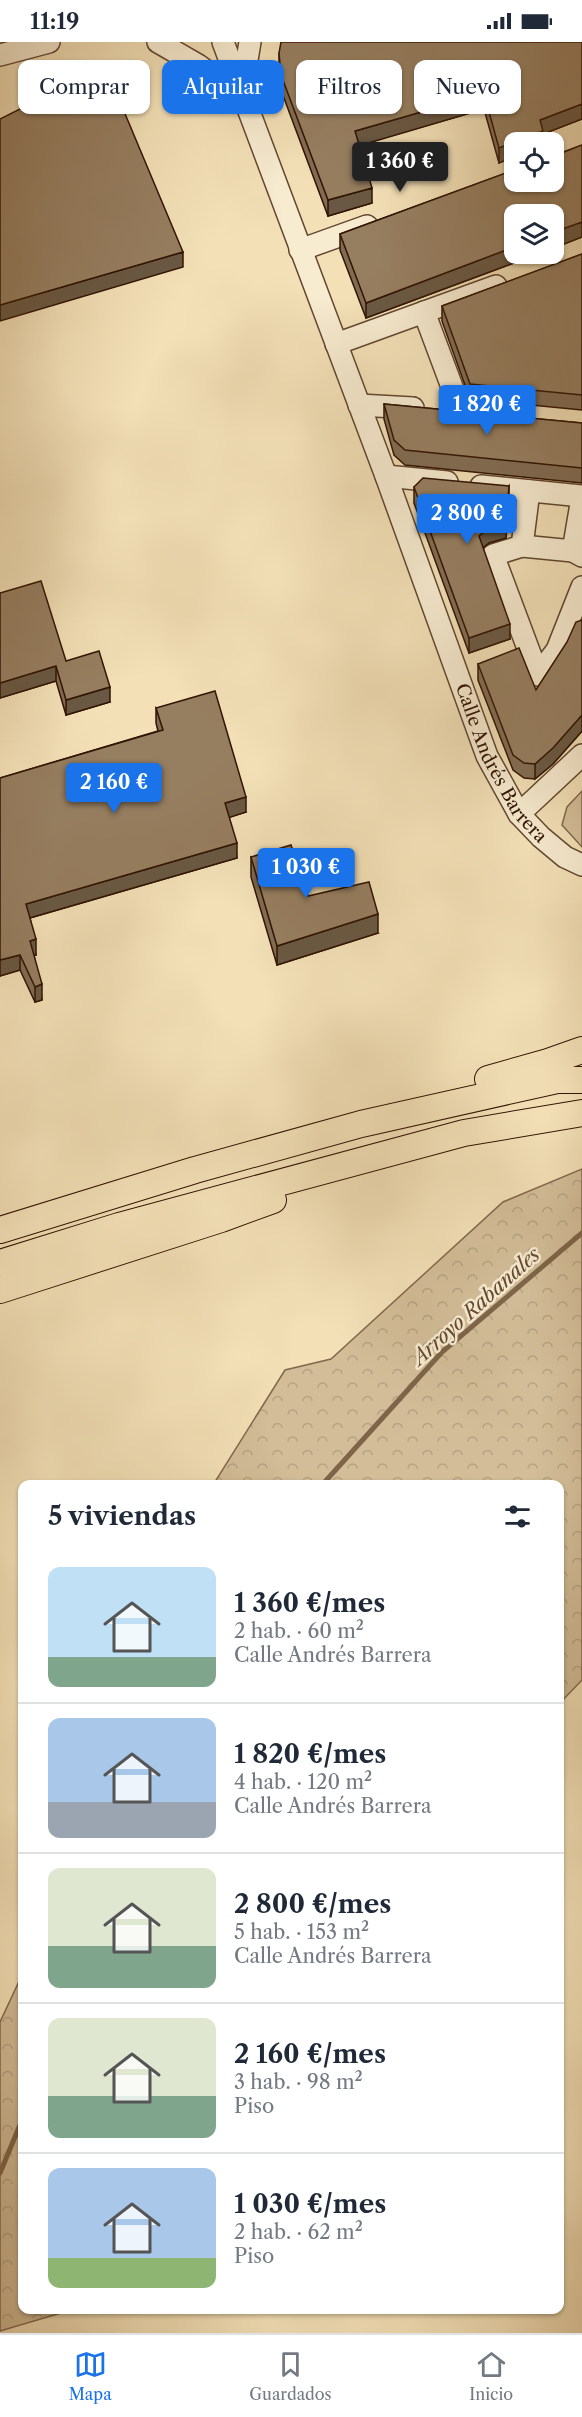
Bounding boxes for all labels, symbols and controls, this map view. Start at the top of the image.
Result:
text: 11:19 [30,8,79,35]
chip: Comprar [18,60,150,114]
chip: Alquilar [162,60,284,114]
chip: Filtros [296,60,402,114]
chip: Nuevo [414,60,521,114]
map controls [504,132,564,264]
button: locate [504,132,564,192]
pin: 1 360 € [345,142,455,193]
text: 1 360 € [366,149,434,173]
button: layers [504,204,564,264]
pin: 1 820 € [432,385,542,436]
text: 1 820 € [453,392,521,416]
pin: 2 800 € [412,494,522,545]
text: 2 800 € [431,501,503,525]
street label: Calle Andrés Barrera [451,680,552,848]
pin: 2 160 € [59,763,169,814]
text: 2 160 € [80,770,148,794]
pin: 1 030 € [251,848,361,899]
text: 1 030 € [272,855,340,879]
water label: Arroyo Rabanales [405,1242,545,1372]
text: 5 viviendas [48,1500,196,1532]
icon: filters [501,1500,534,1533]
text: 1 360 €/mes [234,1587,385,1619]
icon: home [96,1591,168,1663]
text: 2 hab. · 60 m² [234,1619,364,1643]
text: Calle Andrés Barrera [234,1643,432,1667]
text: 1 820 €/mes [234,1738,386,1770]
icon: home [96,1742,168,1814]
text: 4 hab. · 120 m² [234,1770,372,1794]
text: Calle Andrés Barrera [234,1794,432,1818]
text: 2 800 €/mes [234,1888,391,1920]
icon: home [96,1892,168,1964]
text: 5 hab. · 153 m² [234,1920,369,1944]
text: Calle Andrés Barrera [234,1944,432,1968]
text: 2 160 €/mes [234,2038,386,2070]
icon: home [96,2042,168,2114]
text: 3 hab. · 98 m² [234,2070,363,2094]
text: Piso [234,2094,274,2118]
text: 1 030 €/mes [234,2188,386,2220]
icon: home [96,2192,168,2264]
text: 2 hab. · 62 m² [234,2220,363,2244]
text: Piso [234,2244,274,2268]
tab: Mapa [69,2348,112,2404]
tab: Guardados [249,2348,332,2404]
tab: Inicio [469,2348,513,2404]

